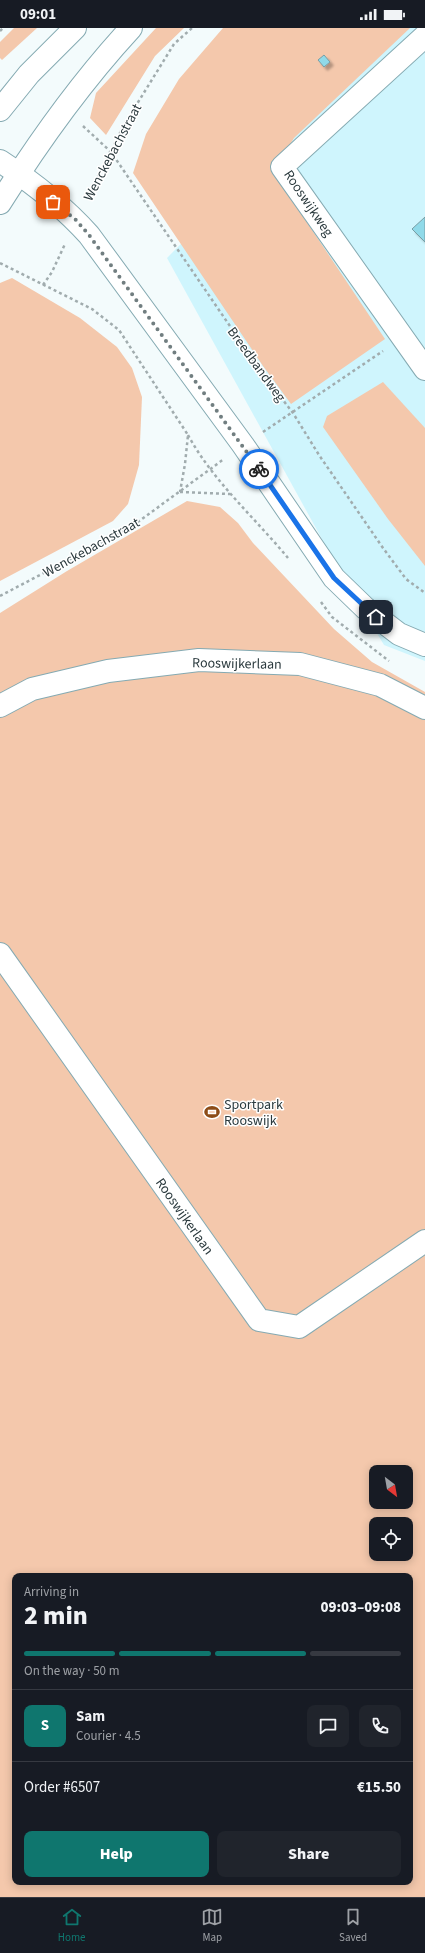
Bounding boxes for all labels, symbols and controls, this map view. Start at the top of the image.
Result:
text: 09:01 [20,4,56,25]
street label: Wenckebachstraat [79,100,147,205]
street label: Rooswijkweg [278,166,338,241]
pin [36,185,70,219]
icon: bag [42,191,64,213]
street label: Breedbandweg [222,323,290,406]
courier [239,449,279,489]
icon: bike [248,458,270,480]
street label: Wenckebachstraat [40,513,144,583]
pin [359,600,393,634]
icon: home [365,606,387,628]
street label: Rooswijkerlaan [192,653,282,675]
place label: Sportpark Rooswijk [224,1095,283,1131]
sports icon: Sportpark Rooswijk [203,1103,221,1121]
street label: Rooswijkerlaan [150,1174,218,1259]
north arrow [369,1465,413,1509]
map controls [369,1465,413,1561]
button: locate [369,1517,413,1561]
text: Arriving in [24,1583,79,1601]
text: 2 min [24,1597,88,1634]
text: 09:03–09:08 [320,1597,401,1618]
text: On the way · 50 m [24,1662,119,1680]
button: chat [307,1705,349,1747]
button: phone [359,1705,401,1747]
text: Sam [76,1706,105,1727]
text: S [41,1715,49,1736]
text: Courier · 4.5 [76,1727,141,1745]
text: Order #6507 [24,1777,100,1798]
text: €15.50 [357,1777,401,1798]
button: Help [24,1831,209,1877]
button: Share [217,1831,401,1877]
tab: Home [58,1906,86,1945]
tab: Map [201,1906,223,1945]
tab: Saved [339,1906,367,1945]

